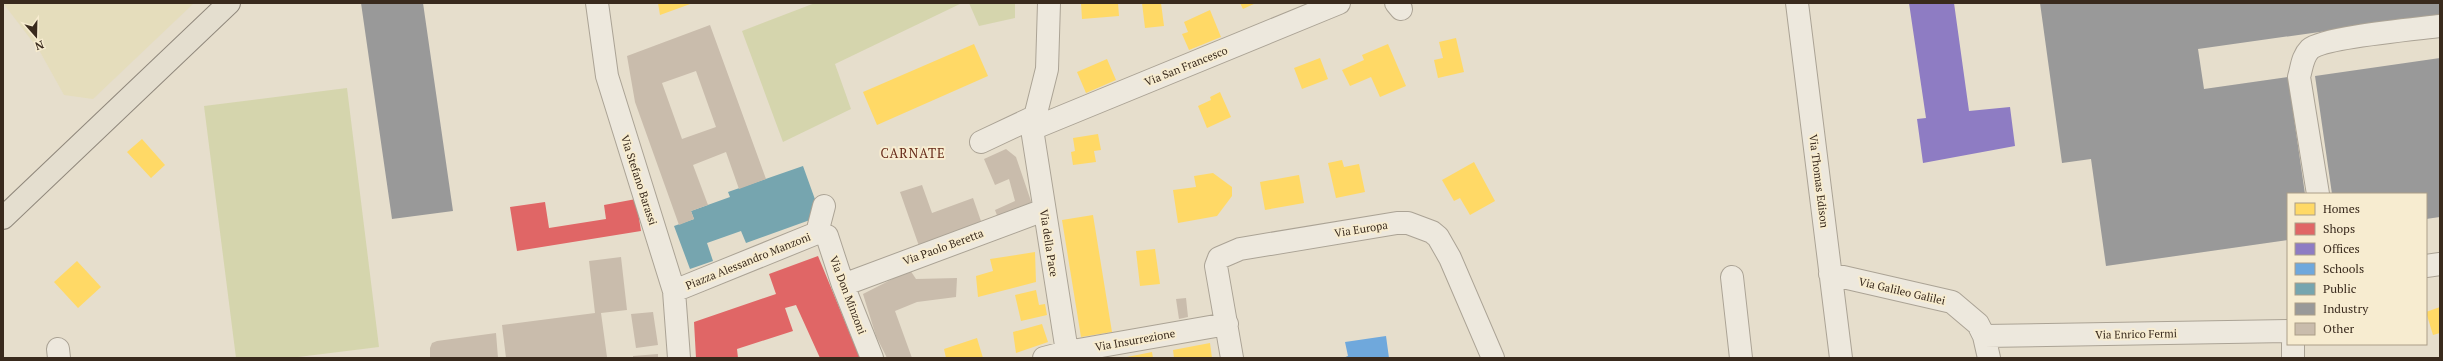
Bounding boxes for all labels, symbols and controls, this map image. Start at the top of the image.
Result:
north arrow [16,16,56,56]
text: N [32,37,46,54]
street label: Via San Francesco [1142,43,1230,89]
street label: Via Stefano Barassi [618,133,660,227]
street label: Via Thomas Edison [1806,133,1832,229]
district label: CARNATE [880,144,946,162]
legend [2287,193,2427,345]
text: Homes [2323,201,2360,216]
street label: Via della Pace [1037,208,1061,278]
street label: Via Europa [1333,218,1389,240]
text: Shops [2323,221,2355,236]
street label: Via Paolo Beretta [901,226,986,268]
street label: Piazza Alessandro Manzoni [683,229,813,293]
text: Offices [2323,241,2360,256]
street label: Via Don Minzoni [827,254,869,336]
text: Schools [2323,261,2364,276]
street label: Via Galileo Galilei [1857,274,1947,308]
text: Public [2323,281,2357,296]
text: Industry [2323,301,2369,316]
text: Other [2323,321,2354,336]
street label: Via Insurrezione [1094,326,1177,354]
street label: Via Enrico Fermi [2095,326,2177,342]

